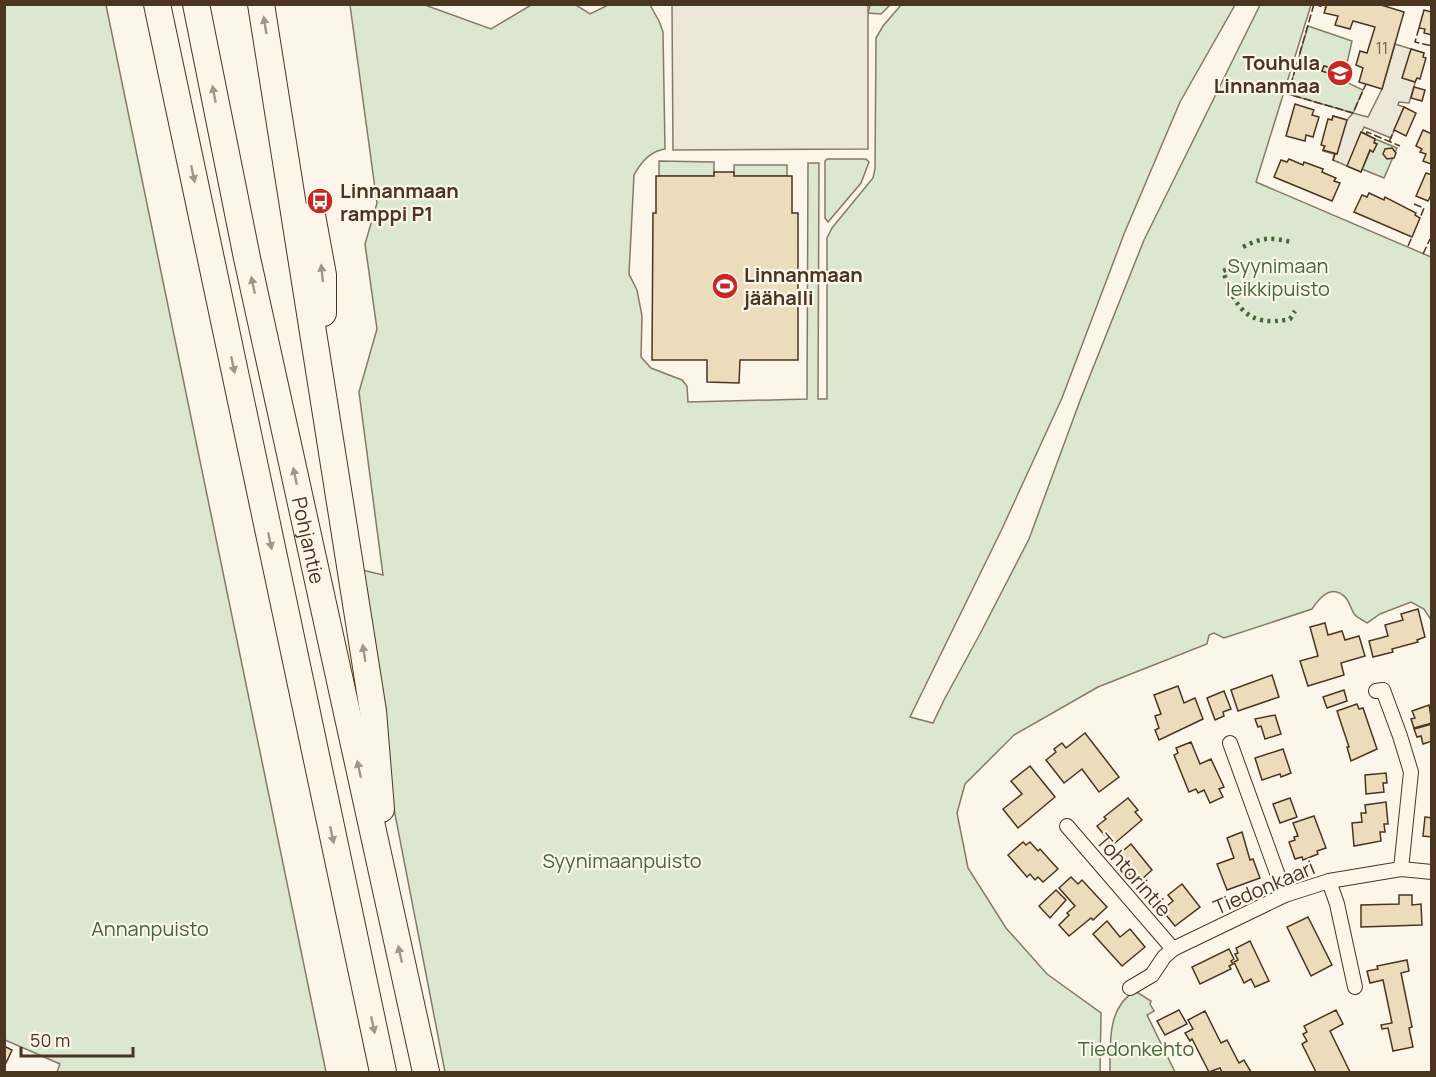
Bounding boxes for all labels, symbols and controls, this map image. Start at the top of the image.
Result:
one-way arrow [260,15,269,34]
house number: 11 [1376,37,1388,59]
place label: Touhula Linnanmaa [1214,49,1320,99]
school or university icon: Touhula Linnanmaa [1325,58,1355,88]
one-way arrow [209,84,218,103]
one-way arrow [188,165,198,183]
place label: Linnanmaan ramppi P1 [340,177,459,227]
bus stop icon: Linnanmaan ramppi P1 [305,186,335,216]
park label: Syynimaan leikkipuisto [1226,252,1330,302]
place label: Linnanmaan jäähalli [743,261,863,311]
one-way arrow [317,263,327,282]
sports icon: Linnanmaan jäähalli [710,271,740,301]
one-way arrow [248,275,257,294]
one-way arrow [229,356,238,375]
one-way arrow [289,466,299,485]
street label: Pohjantie [286,494,332,586]
one-way arrow [266,532,275,551]
one-way arrow [360,643,369,662]
one-way arrow [354,759,363,778]
one-way arrow [328,825,337,844]
street label: Tohtorintie [1090,828,1178,922]
park label: Syynimaanpuisto [542,847,702,874]
street label: Tiedonkaari [1209,853,1319,921]
park label: Annanpuisto [91,915,209,942]
one-way arrow [394,945,404,963]
one-way arrow [368,1016,378,1035]
scale bar [21,1020,134,1058]
text: 50 m [30,1028,70,1052]
park label: Tiedonkehto [1078,1035,1194,1062]

